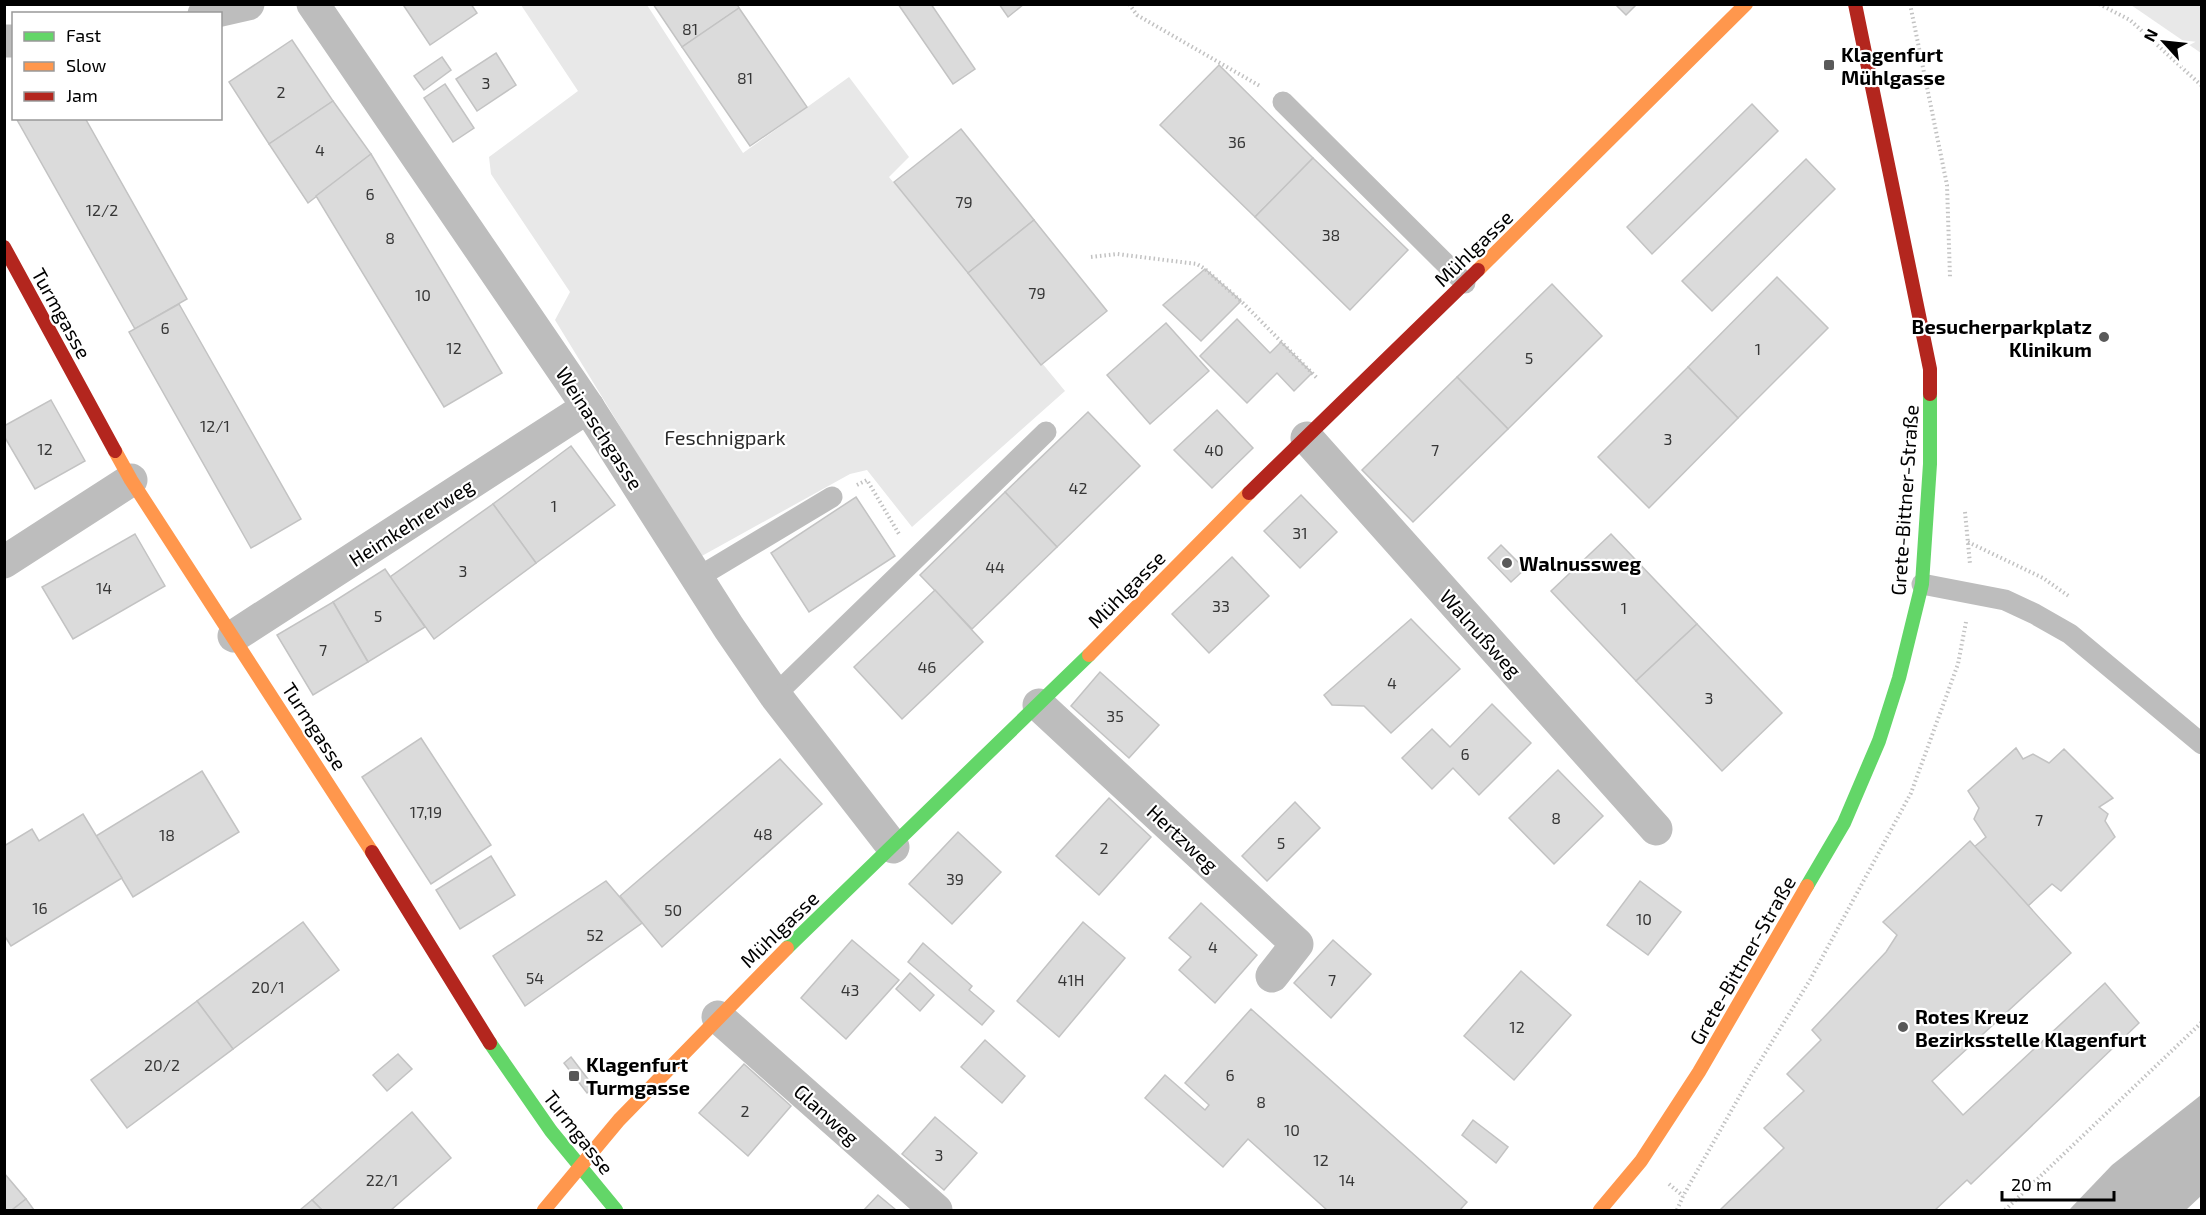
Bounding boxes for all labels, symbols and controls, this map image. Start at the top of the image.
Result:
legend [12,12,222,120]
north arrow [2134,12,2194,72]
house number: 81 [682,19,698,38]
text: Fast [66,24,101,46]
text: N [2139,25,2161,44]
place label: Klagenfurt Mühlgasse [1841,42,1945,89]
text: Slow [66,54,107,76]
marker: Klagenfurt Mühlgasse [1822,58,1836,72]
house number: 81 [737,68,753,87]
house number: 3 [482,73,490,92]
house number: 2 [277,82,286,101]
text: Jam [66,84,98,106]
house number: 36 [1228,132,1246,151]
house number: 4 [315,140,325,159]
house number: 6 [365,184,375,203]
house number: 79 [955,192,973,211]
house number: 12/2 [86,200,118,219]
street label: Mühlgasse [1429,205,1517,291]
house number: 38 [1322,225,1340,244]
house number: 8 [385,228,395,247]
street label: Turmgasse [27,263,97,363]
house number: 79 [1028,283,1046,302]
house number: 10 [415,285,431,304]
place label: Besucherparkplatz Klinikum [1912,314,2092,361]
house number: 6 [160,318,170,337]
marker: Besucherparkplatz Klinikum [2097,330,2111,344]
house number: 12 [446,338,462,357]
house number: 1 [1755,339,1761,358]
house number: 5 [1525,348,1533,367]
street label: Weinaschgasse [551,362,649,494]
street label: Grete-Bittner-Straße [1885,404,1923,596]
house number: 12/1 [200,416,230,435]
park label: Feschnigpark [664,425,786,449]
house number: 3 [1664,429,1672,448]
house number: 12 [37,439,53,458]
house number: 40 [1204,440,1224,459]
house number: 7 [1431,440,1439,459]
street label: Heimkehrerweg [344,473,478,571]
house number: 42 [1069,478,1087,497]
house number: 1 [551,496,557,515]
house number: 31 [1292,523,1308,542]
street label: Mühlgasse [1082,545,1170,633]
place label: Walnussweg [1519,551,1642,575]
marker: Walnussweg [1500,556,1514,570]
house number: 44 [985,557,1005,576]
house number: 3 [459,561,467,580]
house number: 14 [96,578,112,597]
street label: Walnußweg [1435,584,1527,682]
house number: 33 [1212,596,1230,615]
house number: 1 [1621,598,1627,617]
house number: 5 [374,606,382,625]
house number: 7 [319,640,327,659]
house number: 46 [918,657,937,676]
house number: 4 [1387,673,1397,692]
street label: Turmgasse [278,678,352,774]
house number: 3 [1705,688,1713,707]
house number: 35 [1106,706,1124,725]
house number: 6 [1460,744,1470,763]
street label: Hertzweg [1143,799,1223,877]
house number: 17,19 [410,802,442,821]
house number: 8 [1551,808,1561,827]
house number: 7 [2035,810,2043,829]
house number: 48 [753,824,773,843]
house number: 18 [159,825,175,844]
house number: 5 [1277,833,1285,852]
house number: 2 [1100,838,1109,857]
house number: 39 [946,869,964,888]
street label: Grete-Bittner-Straße [1684,871,1800,1049]
street label: Mühlgasse [735,886,823,972]
house number: 16 [32,898,48,917]
house number: 50 [664,900,682,919]
house number: 10 [1636,909,1652,928]
house number: 52 [586,925,604,944]
house number: 4 [1208,937,1218,956]
house number: 54 [526,968,544,987]
house number: 41H [1058,970,1084,989]
house number: 7 [1328,970,1336,989]
house number: 20/1 [251,977,285,996]
house number: 43 [841,980,859,999]
place label: Rotes Kreuz Bezirksstelle Klagenfurt [1915,1004,2146,1051]
house number: 12 [1509,1017,1525,1036]
marker: Rotes Kreuz Bezirksstelle Klagenfurt [1896,1020,1910,1034]
place label: Klagenfurt Turmgasse [586,1052,690,1099]
house number: 20/2 [144,1055,180,1074]
house number: 6 [1225,1065,1235,1084]
marker: Klagenfurt Turmgasse [567,1069,581,1083]
street label: Glanweg [789,1079,865,1149]
street label: Turmgasse [539,1085,619,1179]
house number: 8 [1256,1092,1266,1111]
house number: 2 [741,1101,750,1120]
house number: 10 [1284,1120,1300,1139]
house number: 3 [935,1145,943,1164]
house number: 12 [1313,1150,1329,1169]
scale bar [2002,1164,2114,1202]
house number: 22/1 [366,1170,398,1189]
house number: 14 [1339,1170,1355,1189]
text: 20 m [2011,1173,2052,1195]

